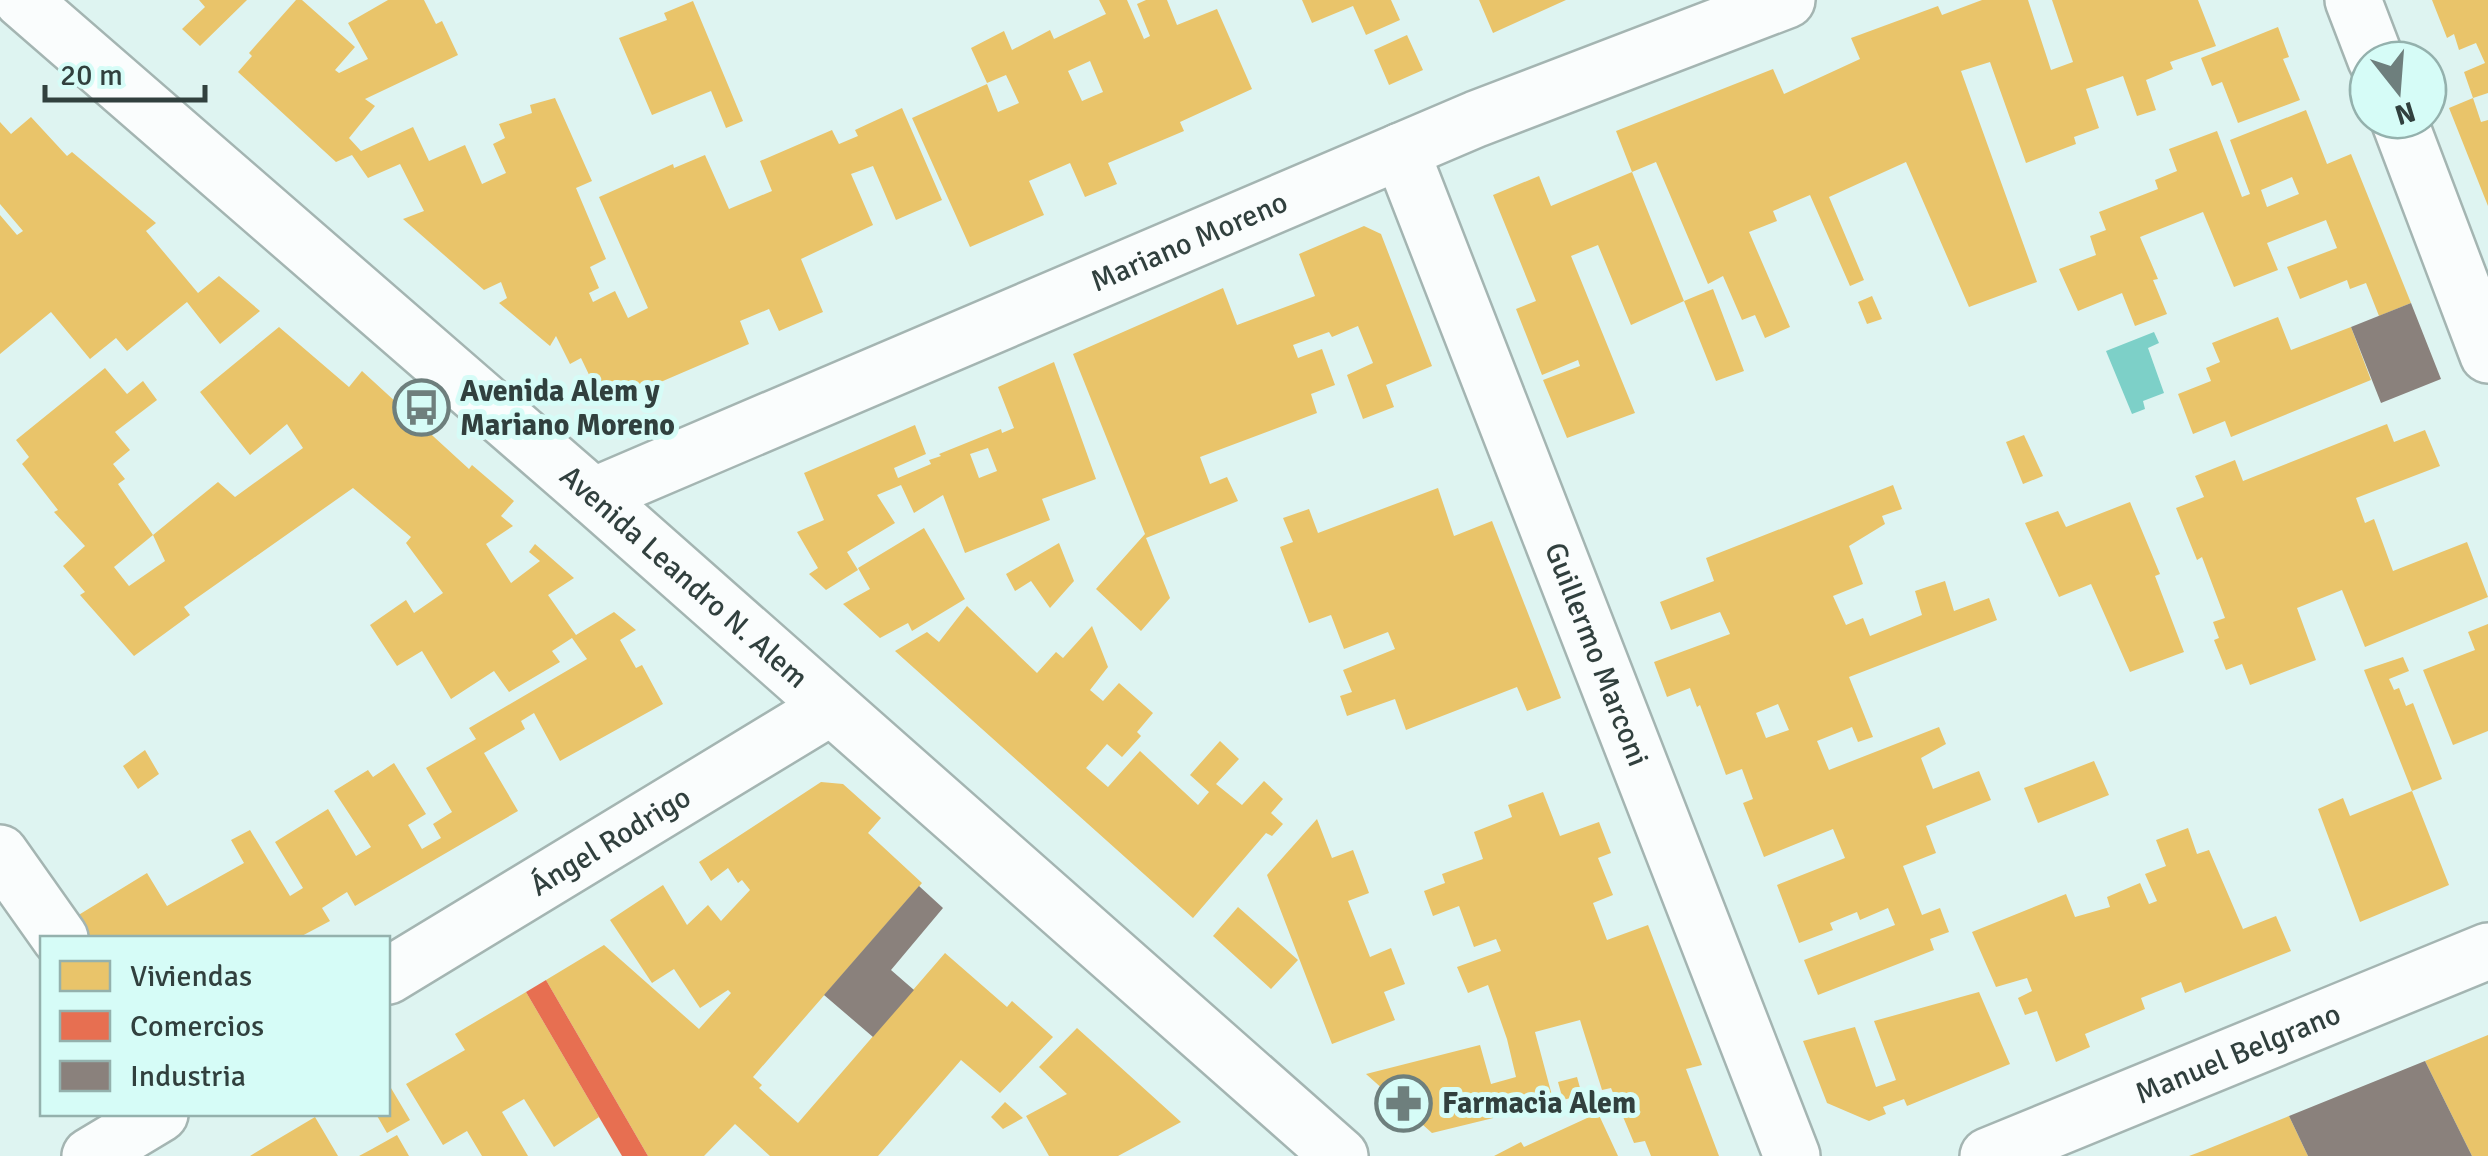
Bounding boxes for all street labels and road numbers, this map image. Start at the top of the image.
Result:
street label: Mariano Moreno [1085,183,1293,300]
street label: Avenida Leandro N. Alem [552,457,816,696]
street label: Guillermo Marconi [1537,537,1657,771]
street label: Ángel Rodrigo [523,778,697,904]
street label: Manuel Belgrano [2130,995,2346,1112]

